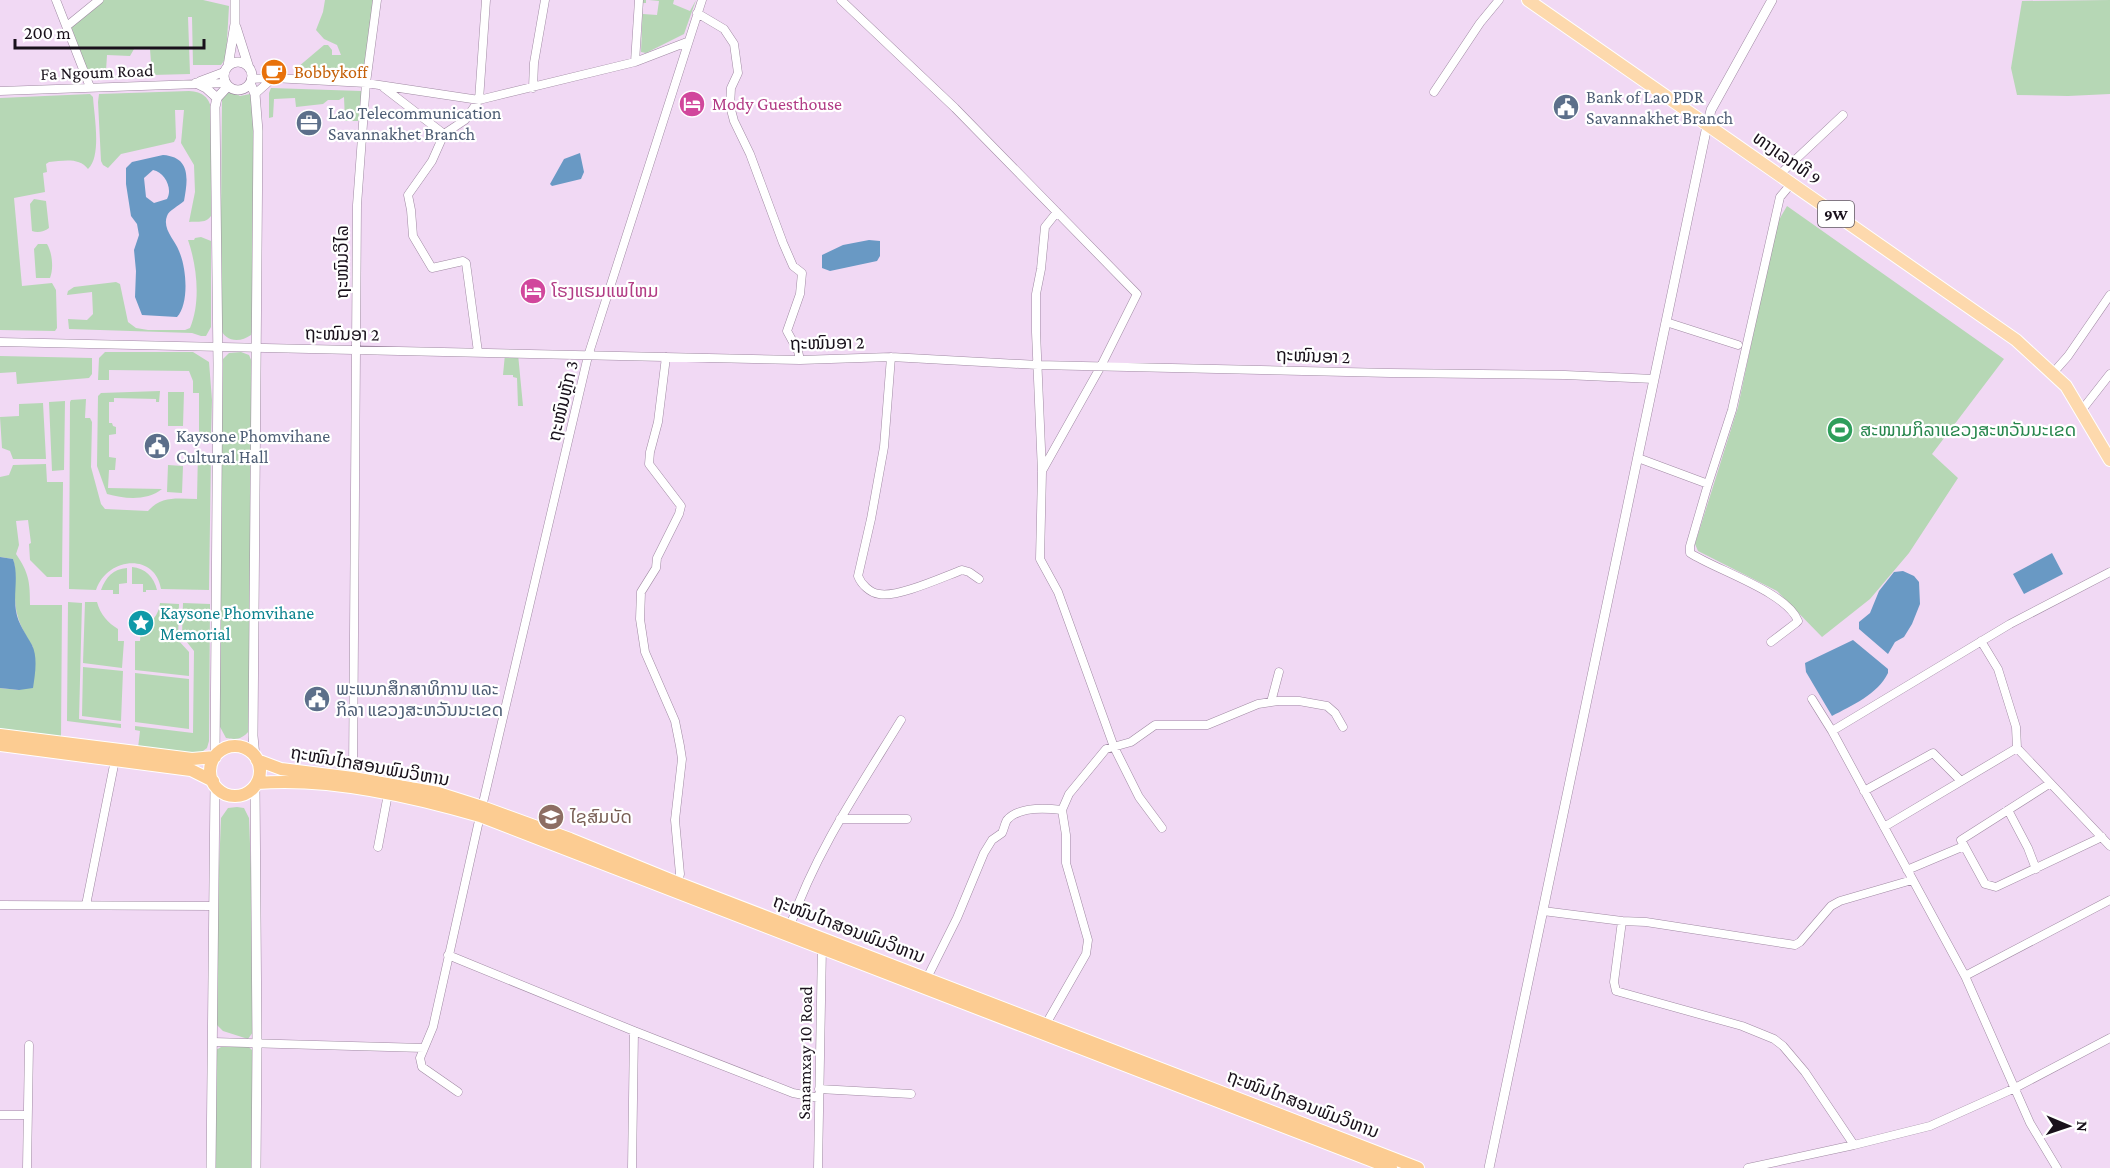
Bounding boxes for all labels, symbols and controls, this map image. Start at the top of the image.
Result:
scale bar [15,12,204,50]
text: 200 m [24,23,71,43]
cafe icon: Bobbykoff [259,57,289,87]
street label: Fa Ngoum Road [40,60,154,84]
place label: Bobbykoff [294,62,369,82]
place label: Bank of Lao PDR Savannakhet Branch [1586,87,1734,128]
hotel icon: Mody Guesthouse [677,89,707,119]
public building icon: Bank of Lao PDR Savannakhet Branch [1551,92,1581,122]
place label: Mody Guesthouse [712,94,842,114]
place label: Lao Telecommunication Savannakhet Branch [328,103,502,144]
office icon: Lao Telecommunication Savannakhet Branch [294,108,324,138]
street label: ທາງເລກທີ 9 [1749,127,1825,189]
road number: 9W [1818,201,1854,227]
street label: ຖະໜົນວິໄລ [332,225,352,299]
hotel icon: ໂຮງແຮມແພໄຫມ [518,276,548,306]
place label: ໂຮງແຮມແພໄຫມ [551,281,659,301]
street label: ຖະໜົນອາ 2 [304,323,380,345]
street label: ຖະໜົນອາ 2 [789,332,865,354]
street label: ຖະໜົນອາ 2 [1275,345,1351,367]
street label: ຖະໜົນຫຼັກ 3 [544,359,582,443]
sports icon: ສະໜາມກິລາແຂວງສະຫວັນນະເຂດ [1825,415,1855,445]
place label: ສະໜາມກິລາແຂວງສະຫວັນນະເຂດ [1860,420,2076,440]
place label: Kaysone Phomvihane Cultural Hall [176,426,330,467]
public building icon: Kaysone Phomvihane Cultural Hall [142,431,172,461]
place label: Kaysone Phomvihane Memorial [160,603,314,644]
place icon: Kaysone Phomvihane Memorial [126,608,156,638]
place label: ພະແນກສຶກສາທິການ ແລະ ກິລາ ແຂວງສະຫວັນນະເຂດ [336,679,503,720]
public building icon: ພະແນກສຶກສາທິການ ແລະ ກິລາ ແຂວງສະຫວັນນະເຂດ [302,684,332,714]
street label: ຖະໜົນໄກສອນພົມວິຫານ [289,742,451,790]
school or university icon: ໄຊສົມບັດ [536,802,566,832]
place label: ໄຊສົມບັດ [569,807,632,827]
street label: ຖະໜົນໄກສອນພົມວິຫານ [770,891,928,967]
street label: Sanamxay 10 Road [794,986,816,1120]
street label: ຖະໜົນໄກສອນພົມວິຫານ [1224,1066,1382,1142]
north arrow [2038,1096,2098,1156]
text: N [2074,1121,2091,1132]

